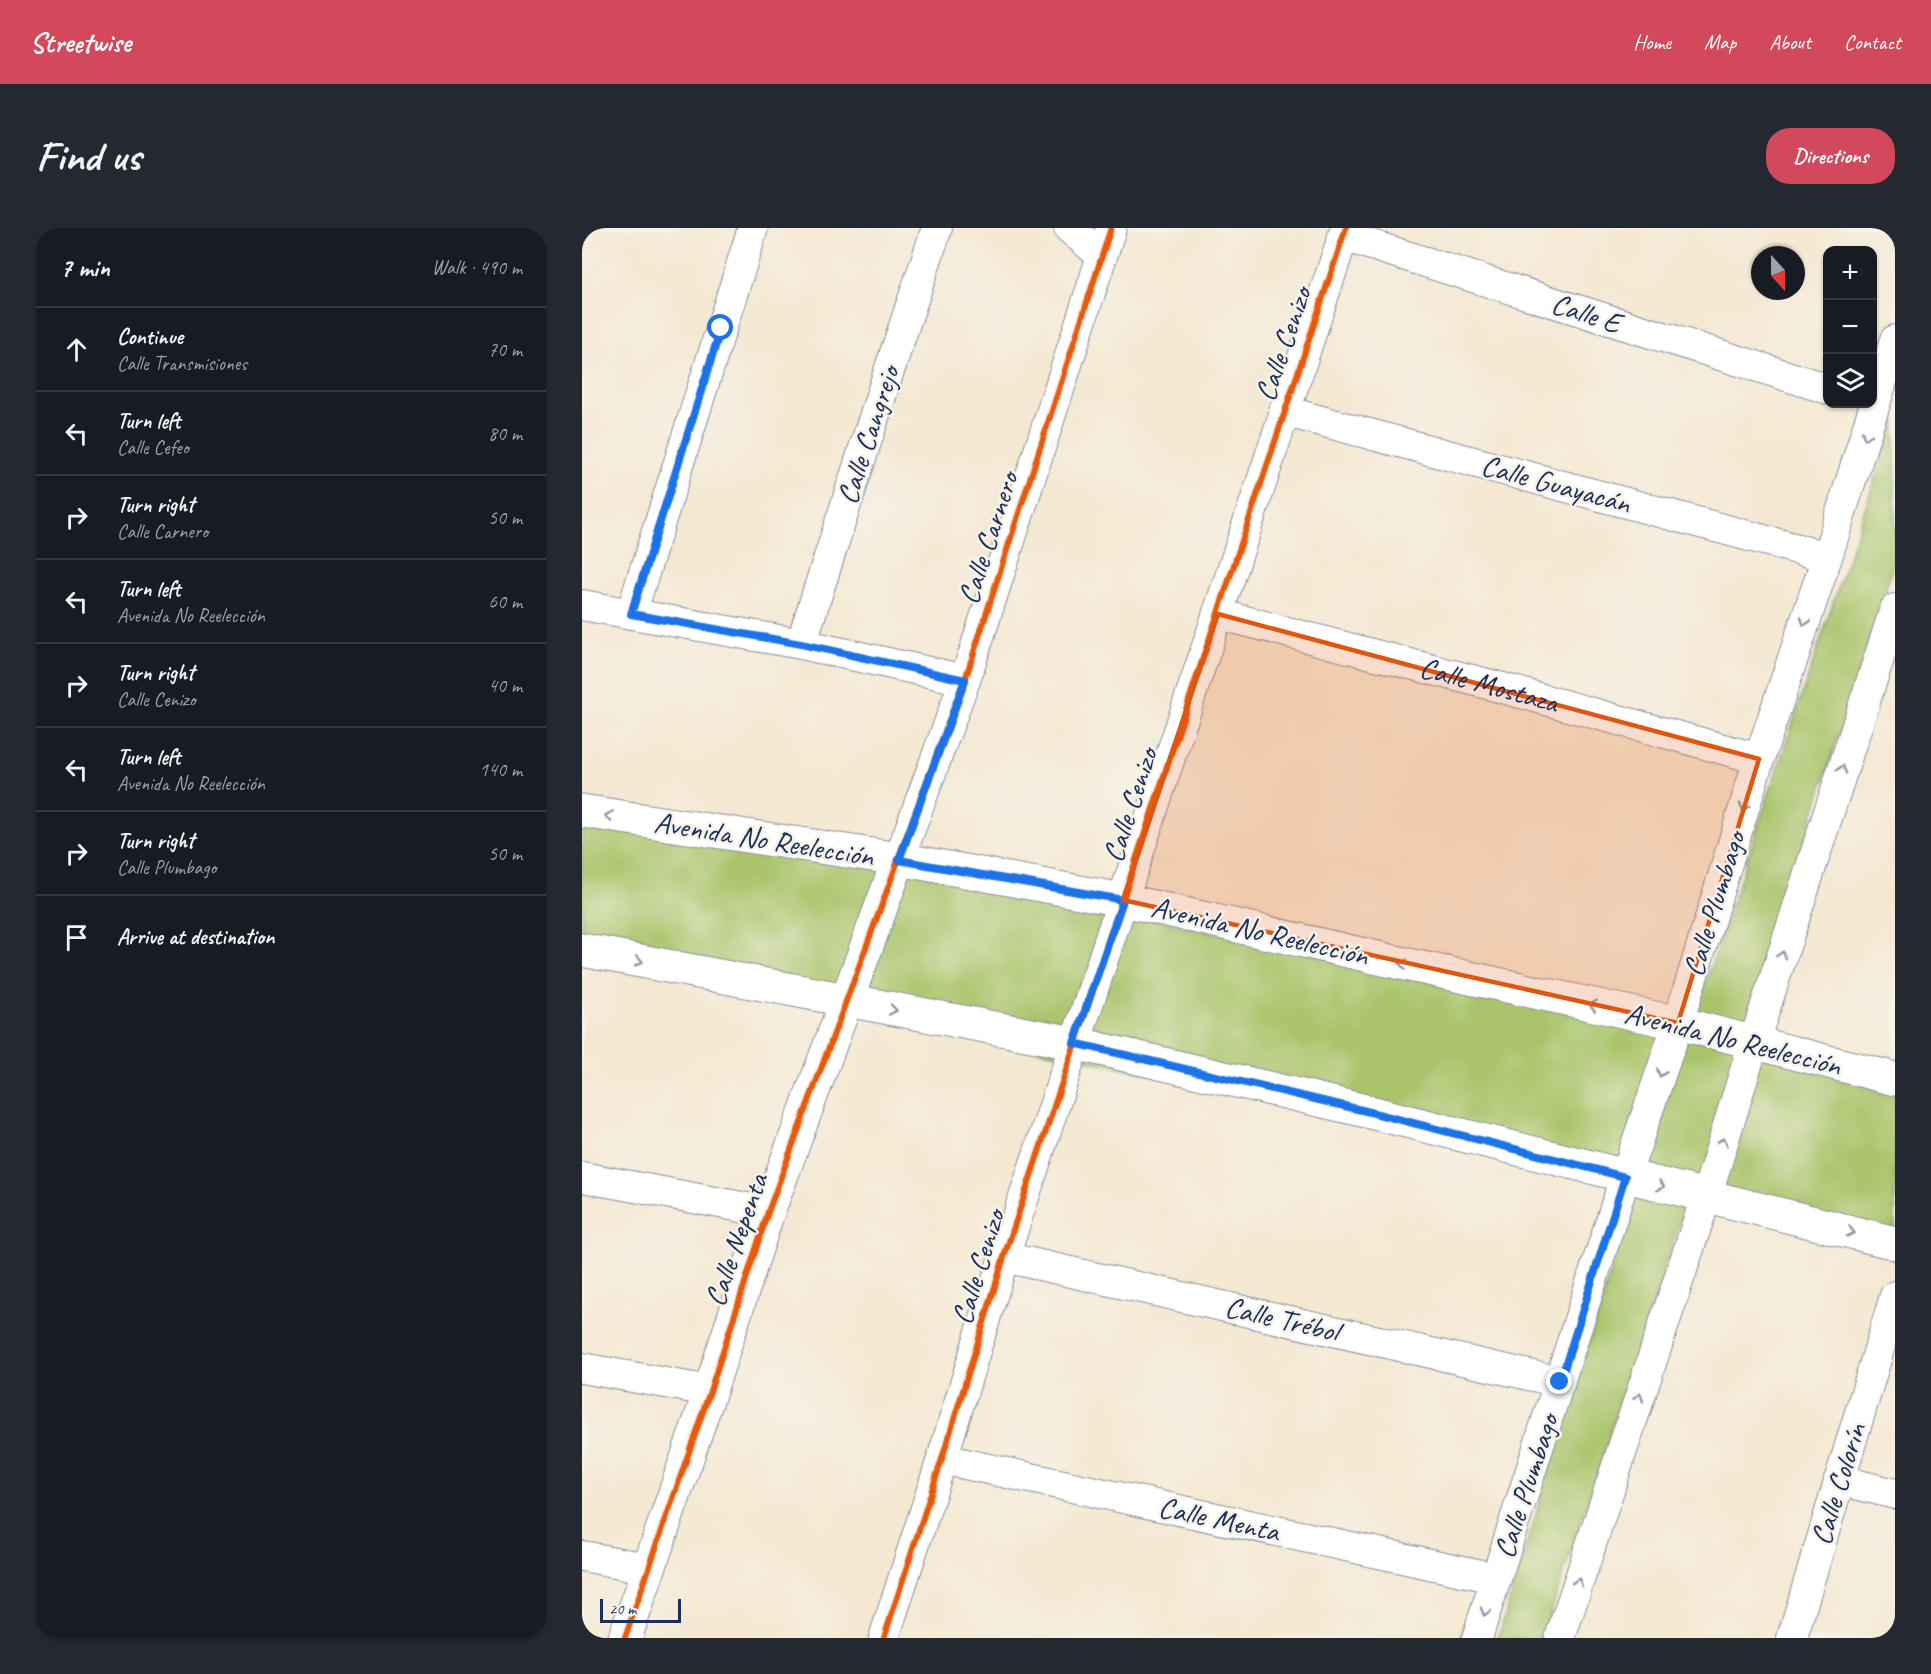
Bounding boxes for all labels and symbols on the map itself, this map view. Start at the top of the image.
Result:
north arrow [1751,246,1805,300]
street label: Calle Cenizo [1246,279,1321,406]
street label: Calle E [1547,284,1629,343]
route start [707,314,733,340]
street label: Calle Cangrejo [828,358,909,509]
one-way arrow [1860,430,1873,441]
street label: Calle Guayacán [1477,446,1636,523]
street label: Calle Carnero [949,464,1028,609]
one-way arrow [1800,616,1813,626]
street label: Calle Mostaza [1416,648,1564,722]
street label: Calle Cenizo [1094,740,1167,867]
one-way arrow [1835,764,1847,775]
one-way arrow [1739,801,1751,812]
street label: Avenida No Reelección [652,803,878,875]
one-way arrow [604,810,614,822]
street label: Calle Plumbago [1674,824,1755,981]
street label: Avenida No Reelección [1148,888,1374,975]
one-way arrow [1775,950,1787,961]
one-way arrow [634,954,644,967]
one-way arrow [1398,958,1408,971]
street label: Avenida No Reelección [1621,994,1847,1085]
one-way arrow [1589,999,1599,1012]
one-way arrow [887,1003,897,1016]
one-way arrow [1655,1067,1668,1078]
one-way arrow [1716,1136,1728,1147]
street label: Calle Nepenta [696,1167,777,1311]
one-way arrow [1656,1178,1666,1191]
street label: Calle Cenizo [943,1202,1014,1329]
one-way arrow [1845,1224,1855,1237]
street label: Calle Trébol [1222,1288,1347,1352]
route end [1546,1368,1572,1394]
one-way arrow [1632,1392,1645,1403]
street label: Calle Plumbago [1485,1406,1568,1563]
street label: Calle Colorín [1802,1417,1875,1549]
street label: Calle Menta [1155,1488,1285,1551]
one-way arrow [1571,1578,1583,1588]
scale bar [600,1596,681,1624]
one-way arrow [1480,1606,1492,1617]

